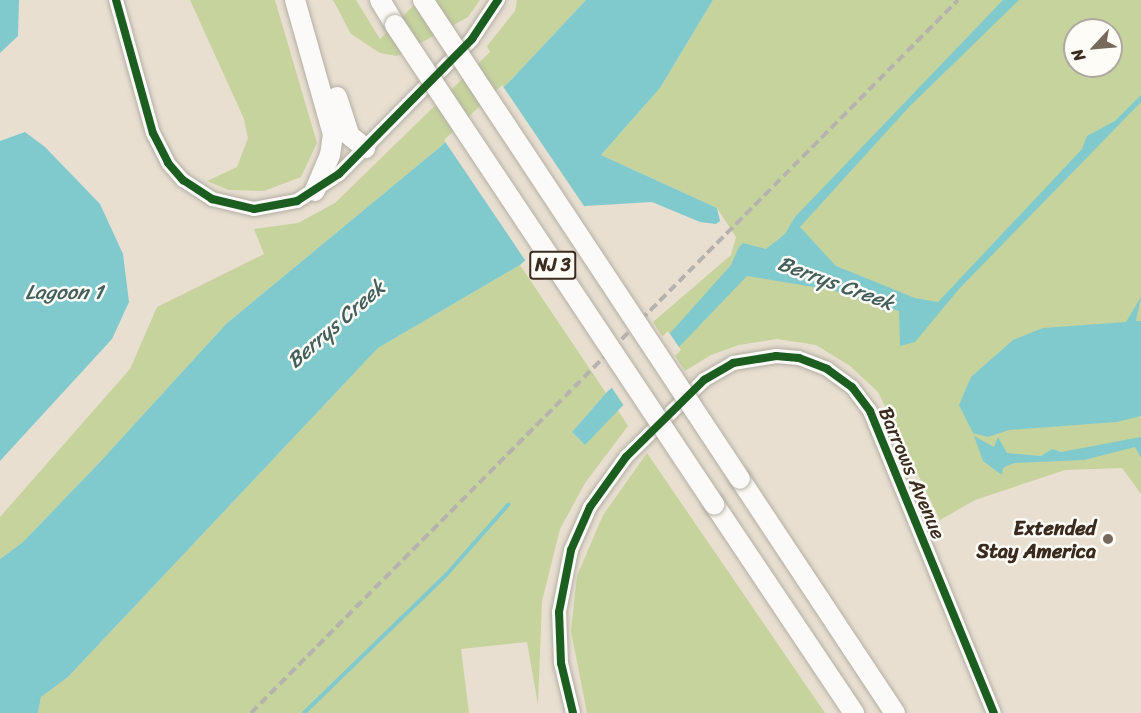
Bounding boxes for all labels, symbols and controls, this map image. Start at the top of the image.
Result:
north arrow [1063,18,1123,78]
text: N [1063,44,1094,67]
road number: NJ 3 [529,250,577,280]
water label: Berrys Creek [775,250,897,316]
water label: Berrys Creek [282,275,390,373]
water label: Lagoon 1 [25,279,103,305]
street label: Barrows Avenue [873,403,951,543]
place label: Extended Stay America [977,516,1096,563]
marker: Extended Stay America [1101,532,1115,546]

